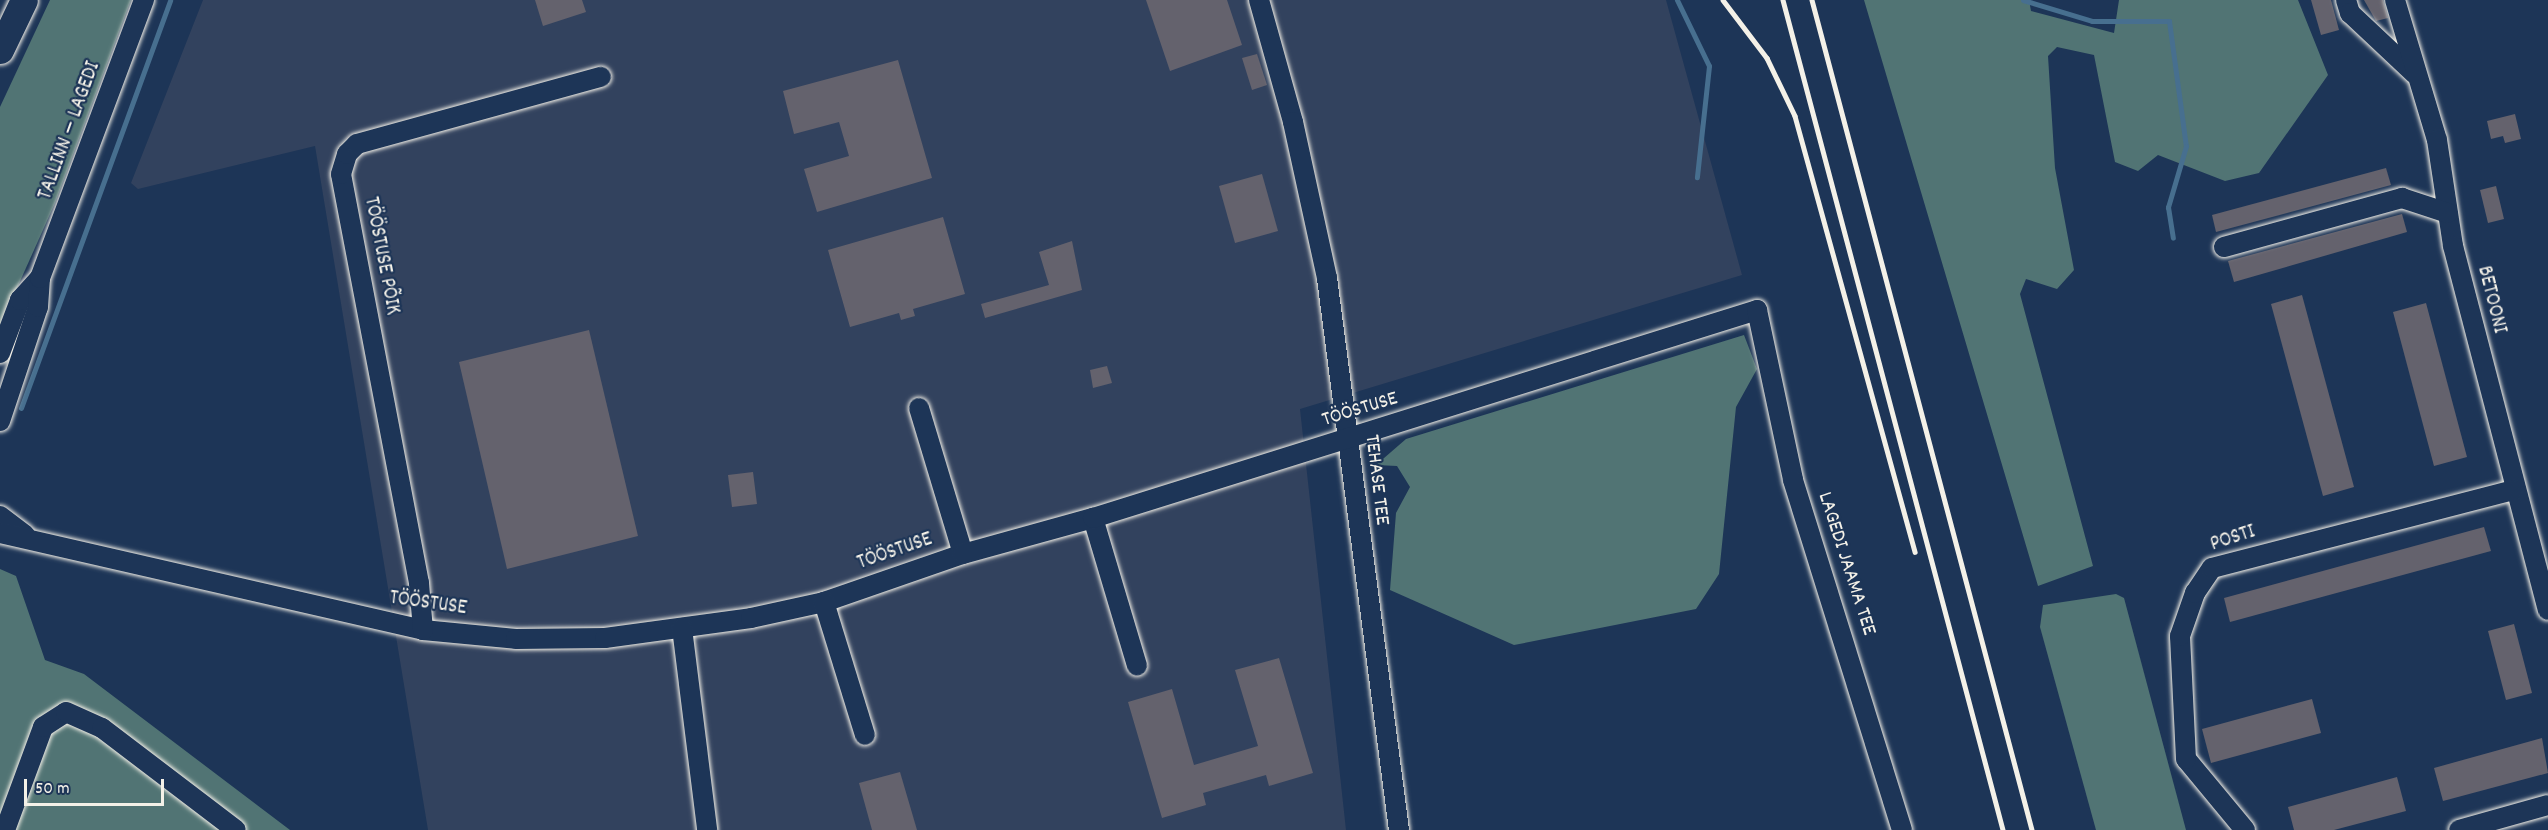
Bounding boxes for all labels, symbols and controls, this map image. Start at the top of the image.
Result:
street label: TALLINN — LAGEDI [33,58,107,204]
street label: TÖÖSTUSE PÕIK [357,195,405,317]
street label: BETOONI [2470,264,2512,336]
street label: TÖÖSTUSE [1319,387,1401,433]
street label: TEHASE TEE [1358,433,1394,527]
street label: LAGEDI JAAMA TEE [1811,489,1881,639]
street label: POSTI [2207,520,2259,558]
street label: TÖÖSTUSE [854,527,936,577]
street label: TÖÖSTUSE [388,586,468,622]
scale bar [27,767,166,805]
text: 50 m [35,777,70,802]

